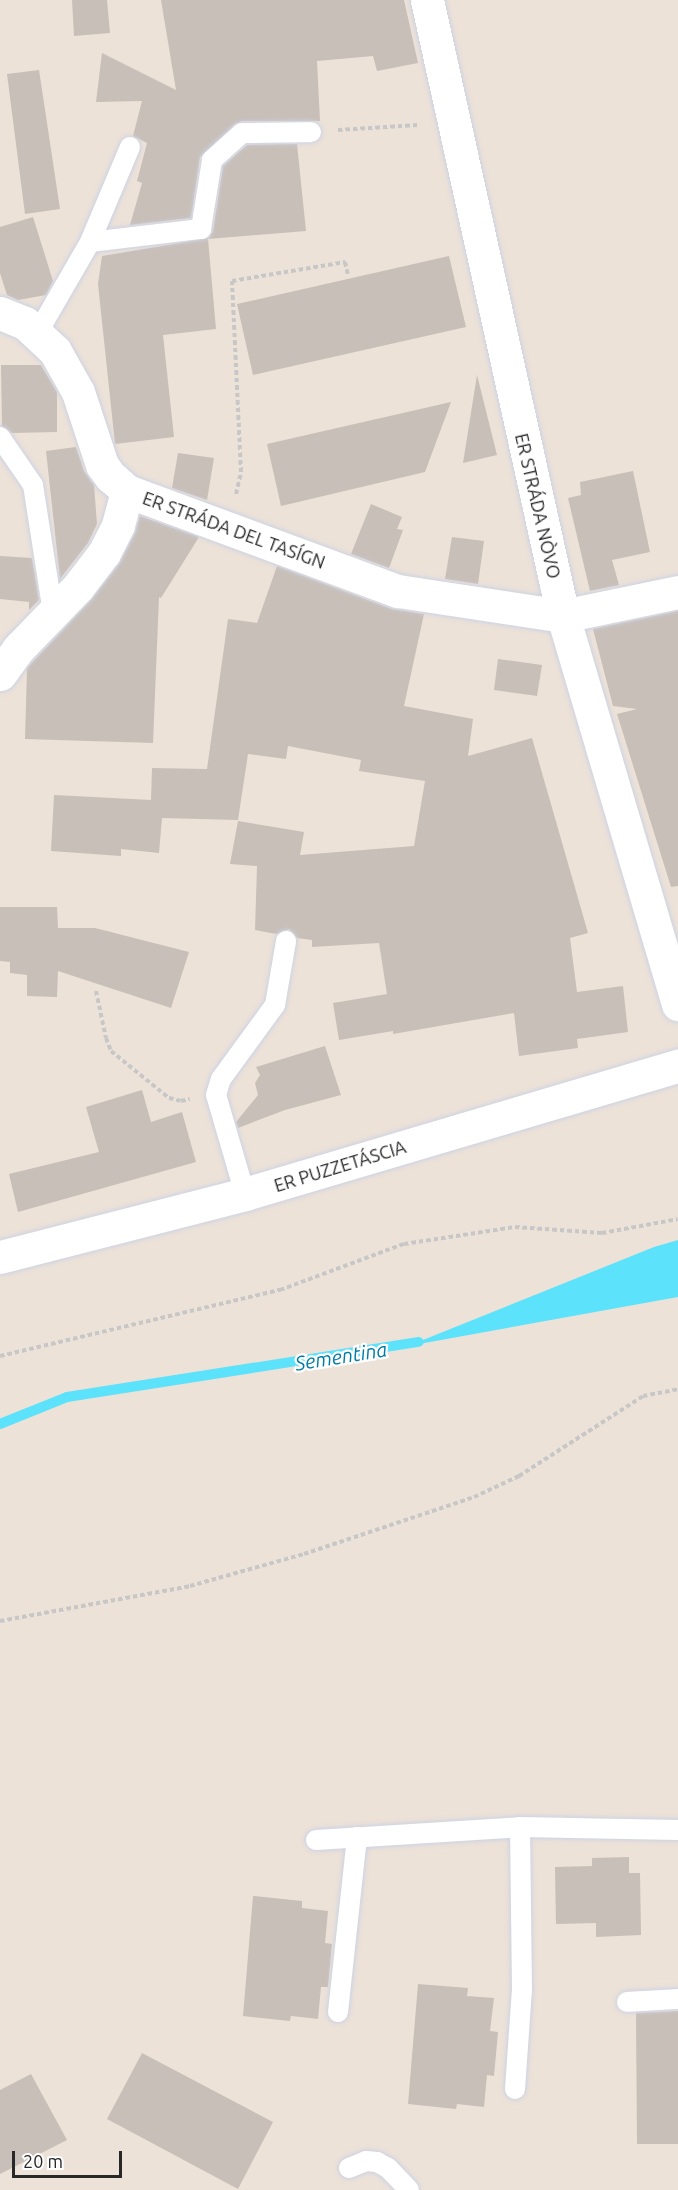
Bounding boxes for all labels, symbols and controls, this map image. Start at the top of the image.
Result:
street label: ER STRÁDA NÒVO [511,431,565,581]
street label: ER STRÁDA DEL TASÍGN [140,487,328,573]
street label: ER PUZZETÁSCIA [271,1136,409,1196]
water label: Sementina [293,1337,389,1375]
scale bar [15,2139,124,2177]
text: 20 m [23,2151,63,2171]

